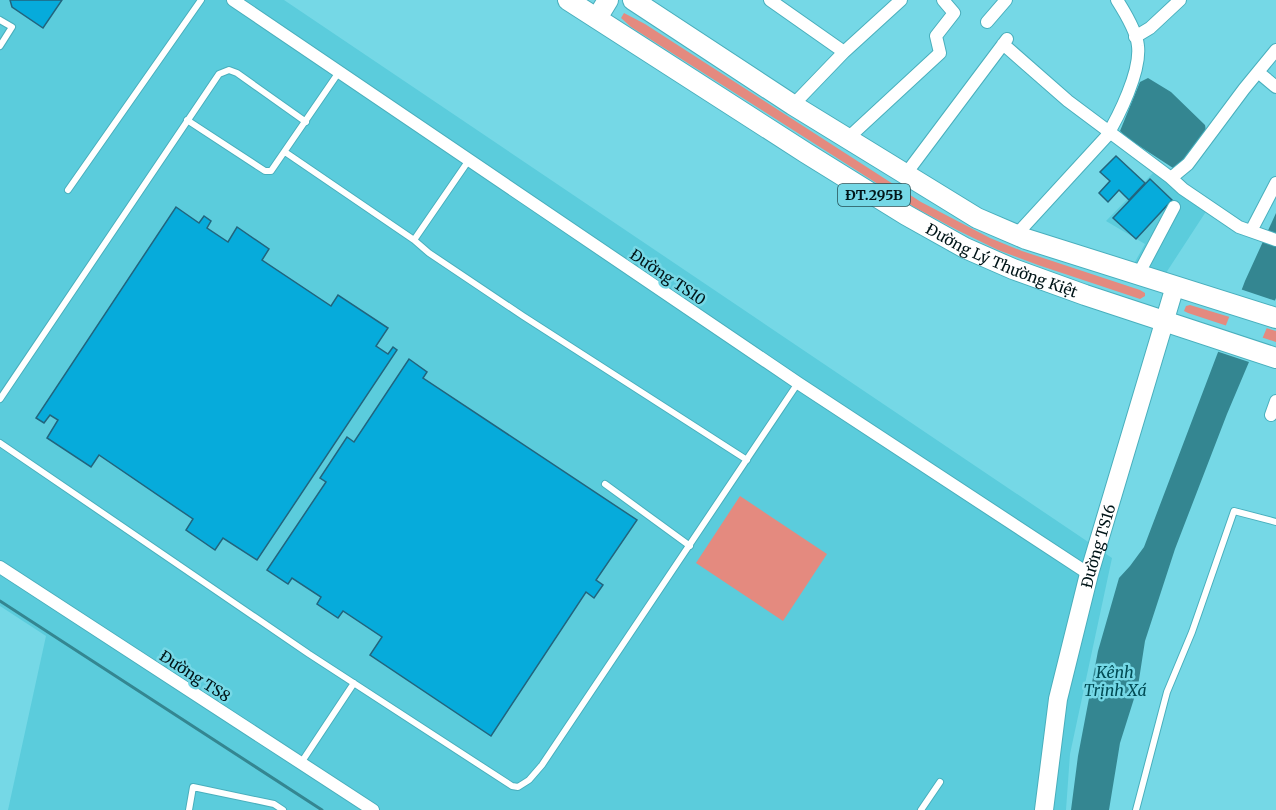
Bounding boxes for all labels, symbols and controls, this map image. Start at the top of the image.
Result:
road number: ĐT.295B [838,184,910,206]
street label: Đường Lý Thường Kiệt [923,219,1080,301]
street label: Đường TS10 [627,245,709,309]
street label: Đường TS16 [1076,502,1119,590]
street label: Đường TS8 [156,646,234,706]
water label: Kênh Trịnh Xá [1083,662,1147,700]

